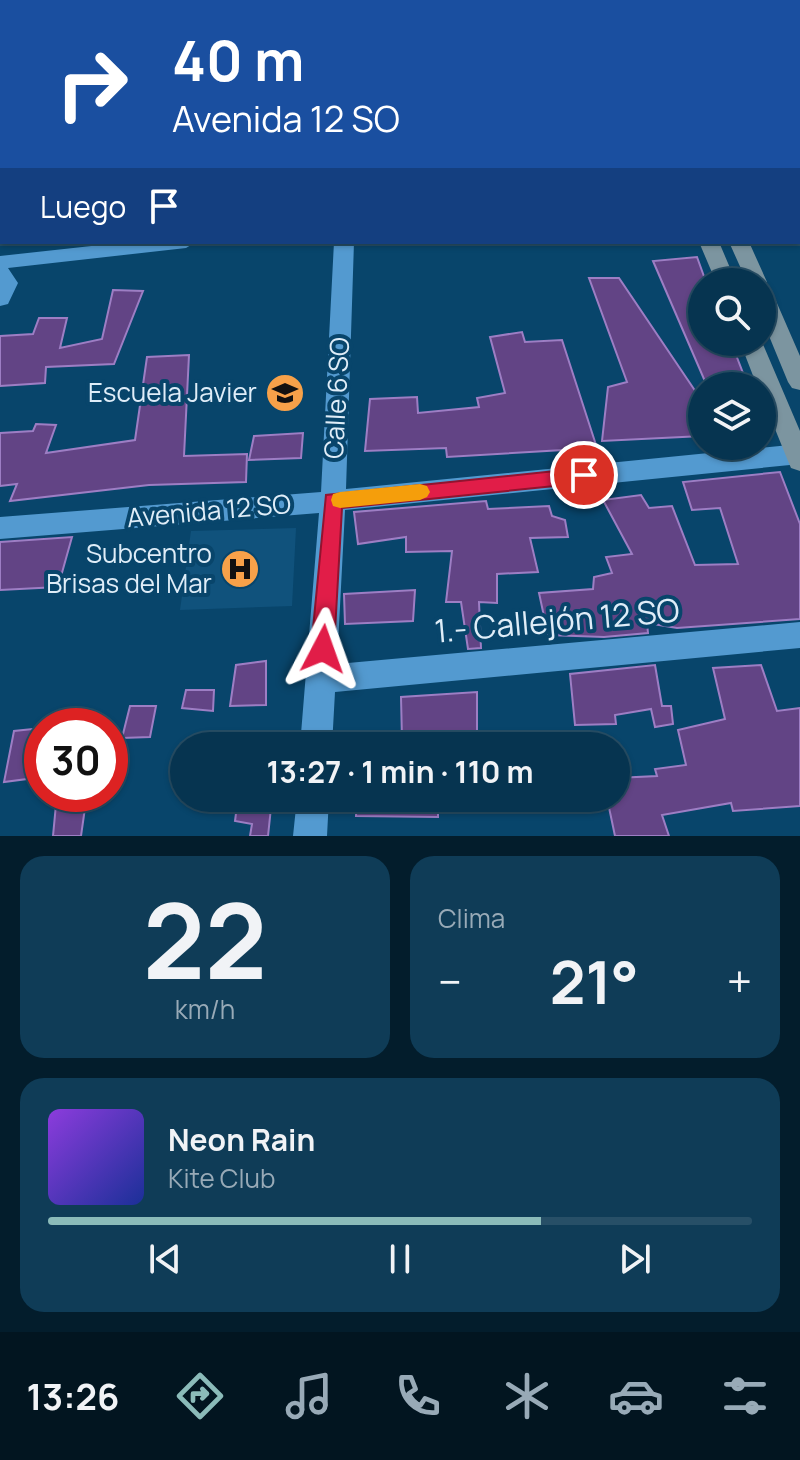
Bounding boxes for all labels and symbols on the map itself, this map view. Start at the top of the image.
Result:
street label: Calle 6 SO [315,336,357,460]
school or university icon: Escuela Javier [264,372,306,414]
place label: Escuela Javier [88,374,257,410]
pin [550,441,618,509]
street label: Avenida 12 SO [125,485,293,535]
place label: Subcentro Brisas del Mar [46,535,212,601]
hospital icon: Subcentro Brisas del Mar [219,548,261,590]
street label: 1.- Callejón 12 SO [433,587,681,653]
position arrow [281,607,365,691]
speed limit sign: 30 [24,708,128,812]

